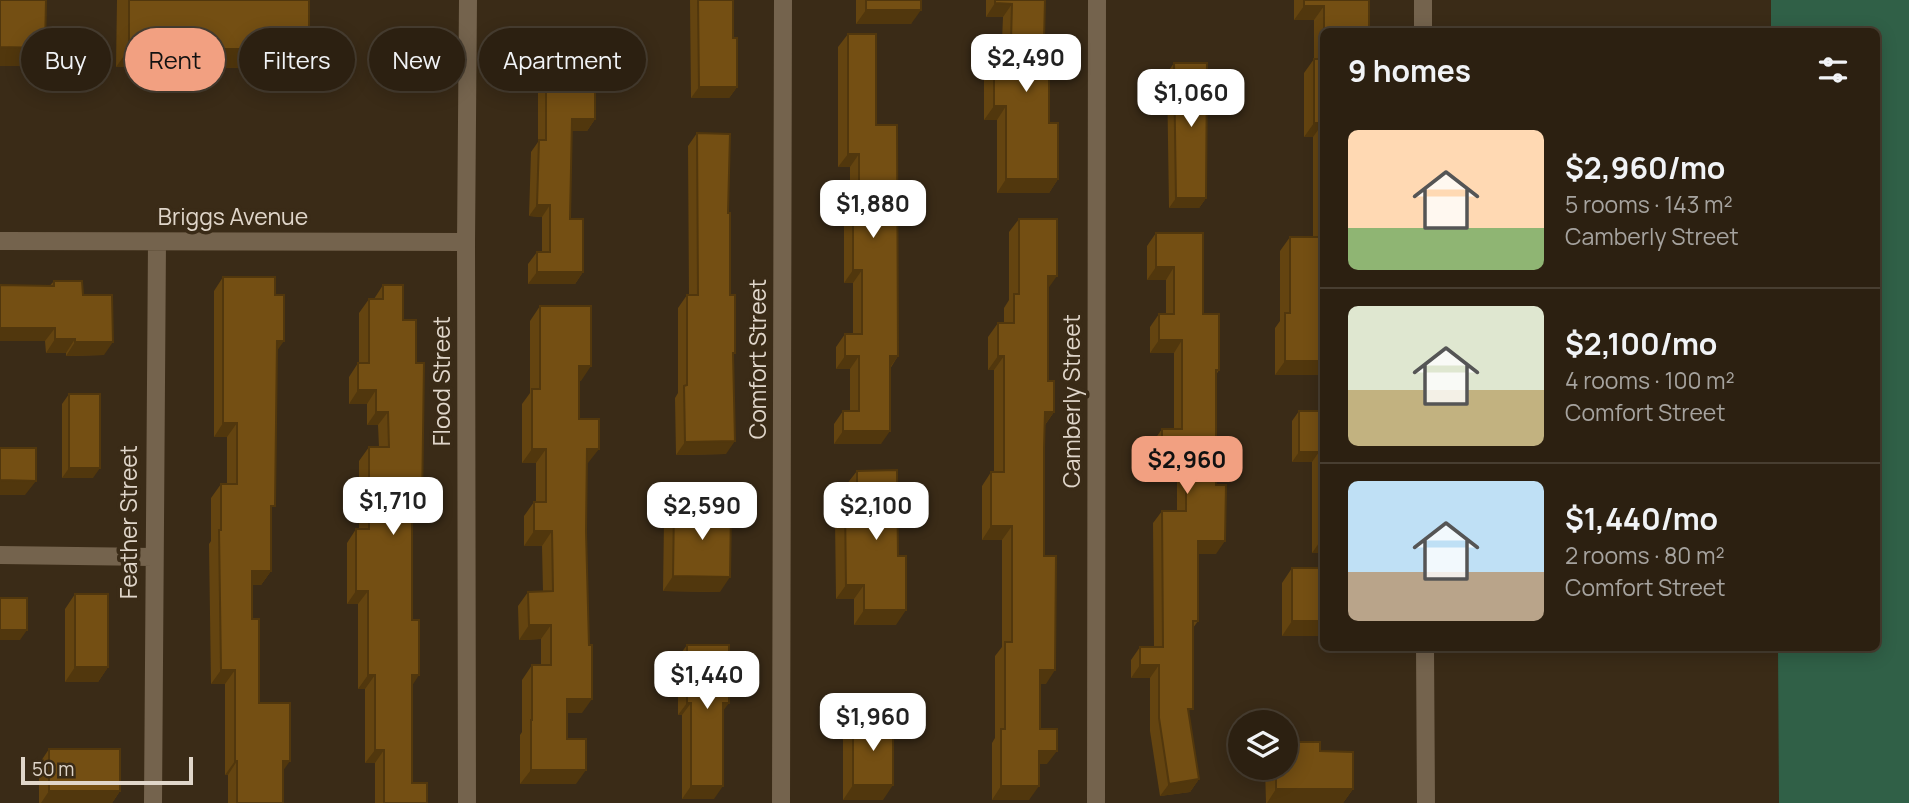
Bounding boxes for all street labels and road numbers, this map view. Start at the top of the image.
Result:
street label: Briggs Avenue [158,200,308,232]
street label: Comfort Street [741,279,773,439]
street label: Camberly Street [1055,314,1087,488]
street label: Flood Street [425,316,457,446]
street label: Feather Street [112,445,144,599]

